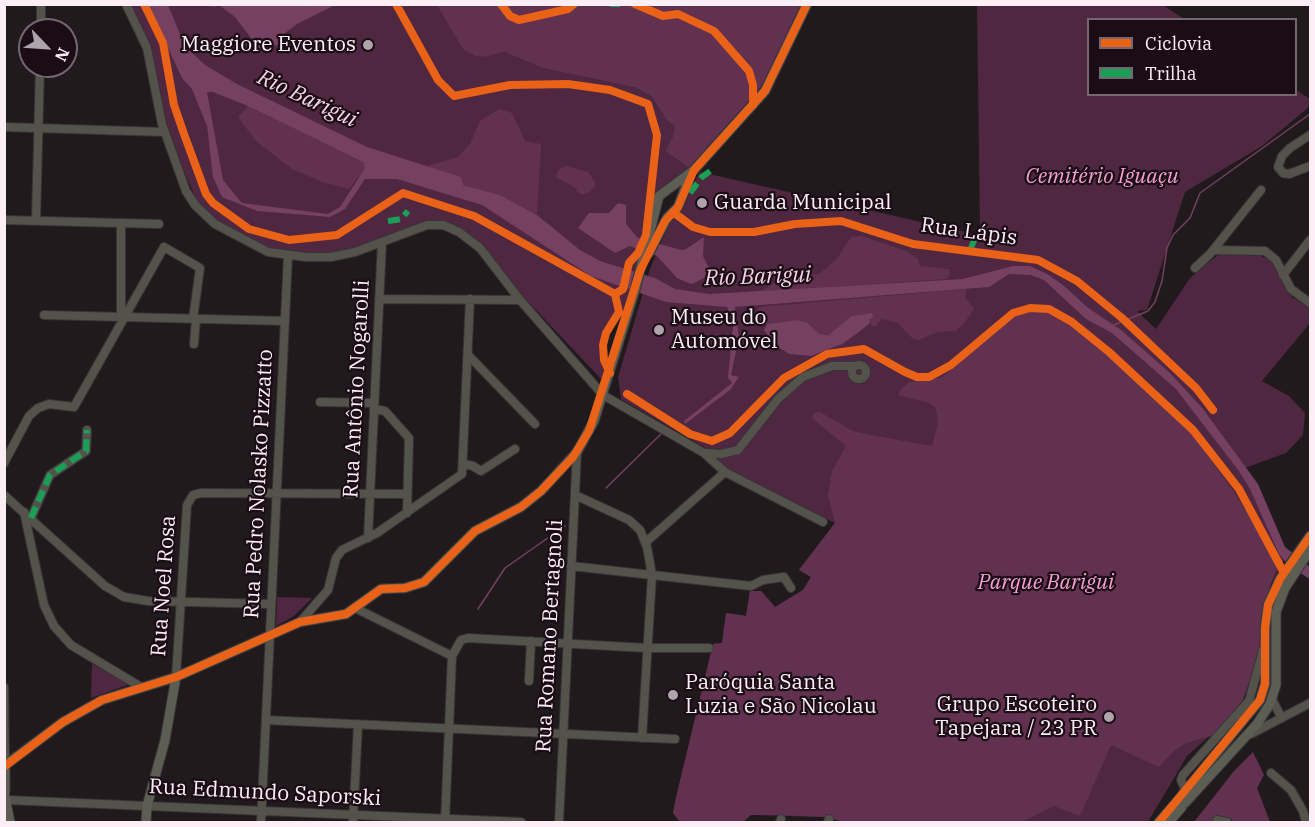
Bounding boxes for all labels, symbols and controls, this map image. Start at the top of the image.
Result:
north arrow [18,18,78,78]
legend [1087,18,1297,96]
place label: Maggiore Eventos [181,32,356,58]
text: Ciclovia [1145,32,1212,55]
marker: Maggiore Eventos [361,38,375,52]
text: N [51,45,74,65]
text: Trilha [1145,62,1197,85]
water label: Rio Barigui [253,64,361,134]
park label: Cemitério Iguaçu [1025,164,1179,190]
place label: Guarda Municipal [714,190,892,216]
marker: Guarda Municipal [695,196,709,210]
street label: Rua Lápis [919,213,1019,251]
water label: Rio Barigui [704,262,812,292]
street label: Rua Antônio Nogarolli [339,279,375,499]
place label: Museu do Automóvel [671,305,777,355]
marker: Museu do Automóvel [652,323,666,337]
street label: Rua Pedro Nolasko Pizzatto [239,349,279,619]
street label: Rua Noel Rosa [146,515,182,657]
street label: Rua Romano Bertagnoli [531,519,569,753]
park label: Parque Barigui [978,570,1114,596]
place label: Paróquia Santa Luzia e São Nicolau [685,670,877,720]
marker: Paróquia Santa Luzia e São Nicolau [666,688,680,702]
place label: Grupo Escoteiro Tapejara / 23 PR [935,692,1097,742]
marker: Grupo Escoteiro Tapejara / 23 PR [1102,710,1116,724]
street label: Rua Edmundo Saporski [148,774,382,812]

